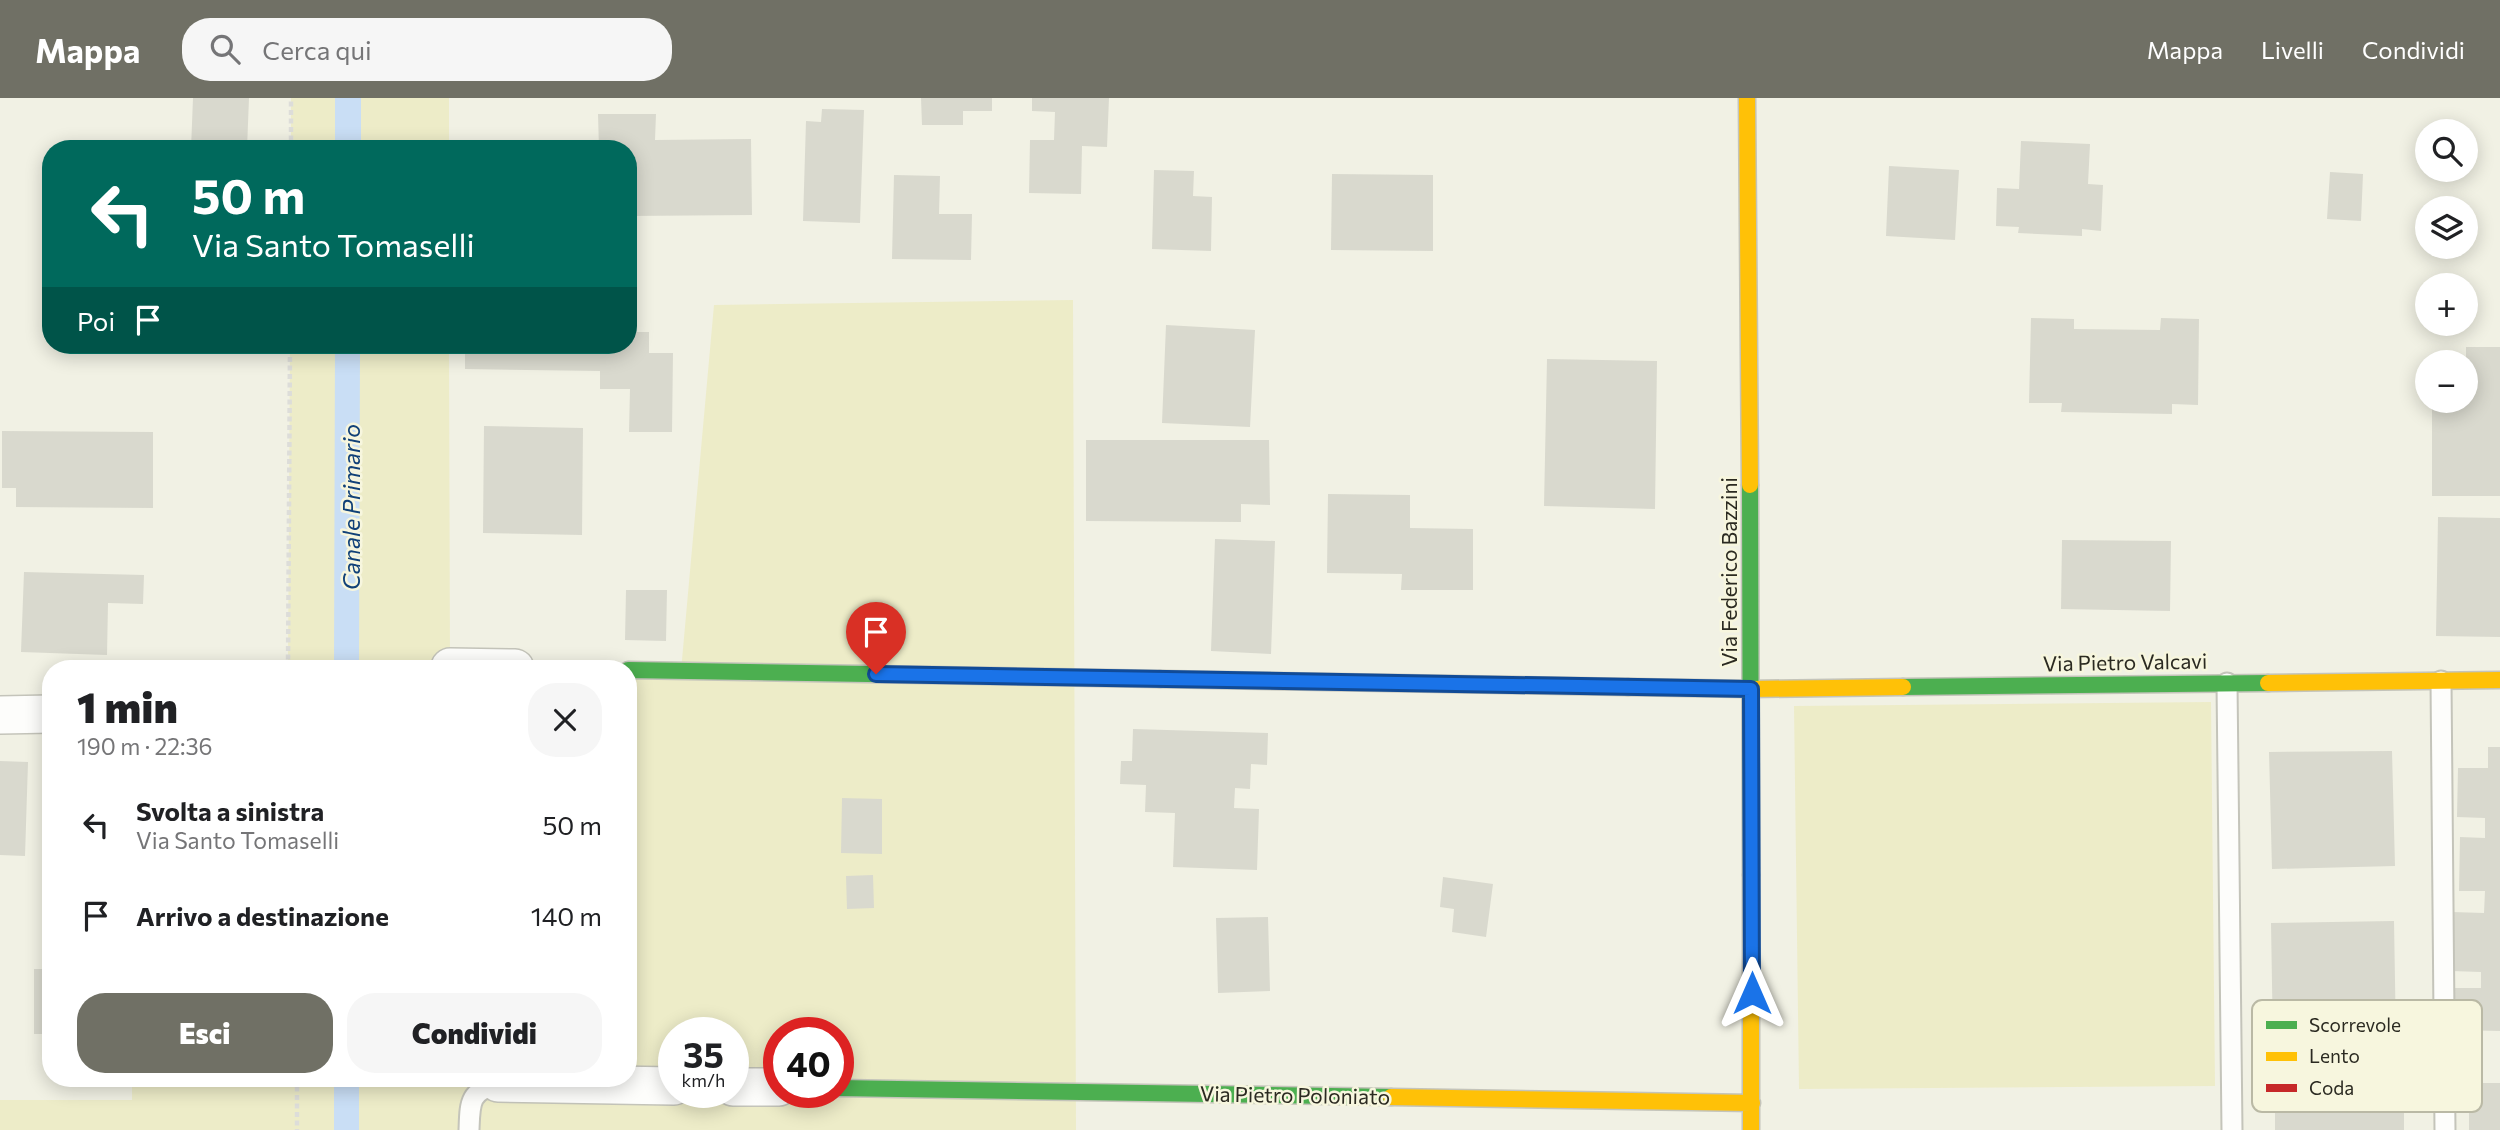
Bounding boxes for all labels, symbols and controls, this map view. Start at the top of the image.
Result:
search box [182,18,672,81]
text: Mappa [35,29,140,70]
icon: search [206,30,244,68]
text: Cerca qui [262,34,372,65]
text: Mappa [2147,35,2223,64]
text: Livelli [2261,35,2324,64]
text: Condividi [2362,35,2465,64]
map controls [2415,119,2478,413]
button: search [2415,119,2478,182]
text: 50 m [192,164,305,224]
icon: left [77,168,168,259]
button: layers [2415,196,2478,259]
text: Via Santo Tomaselli [192,224,475,264]
button: + [2415,273,2478,336]
icon: arrive [129,301,167,339]
text: Poi [77,305,115,336]
button: − [2415,350,2478,413]
water label: Canale Primario [337,424,365,590]
street label: Via Federico Bazzini [1716,477,1741,667]
pin [846,602,906,674]
icon: arrive [857,613,895,651]
street label: Via Pietro Valcavi [2043,648,2207,675]
text: 1 min [77,680,178,732]
button: close [528,683,602,757]
text: 190 m · 22:36 [77,732,213,760]
text: Svolta a sinistra [136,795,324,826]
icon: left [77,806,115,844]
text: 50 m [542,809,602,840]
text: Via Santo Tomaselli [136,826,339,854]
icon: arrive [77,897,115,935]
text: Arrivo a destinazione [136,900,389,931]
text: 140 m [531,900,602,931]
position arrow [1715,956,1789,1030]
button: Esci [77,993,333,1073]
button: Condividi [347,993,602,1073]
legend [2252,1000,2482,1112]
text: Scorrevole [2309,1013,2401,1036]
speed limit sign: 40 [763,1017,854,1108]
text: 35 [683,1032,724,1075]
text: Lento [2309,1044,2360,1067]
text: km/h [682,1069,725,1091]
text: Coda [2309,1076,2354,1099]
street label: Via Pietro Poloniato [1200,1080,1390,1109]

